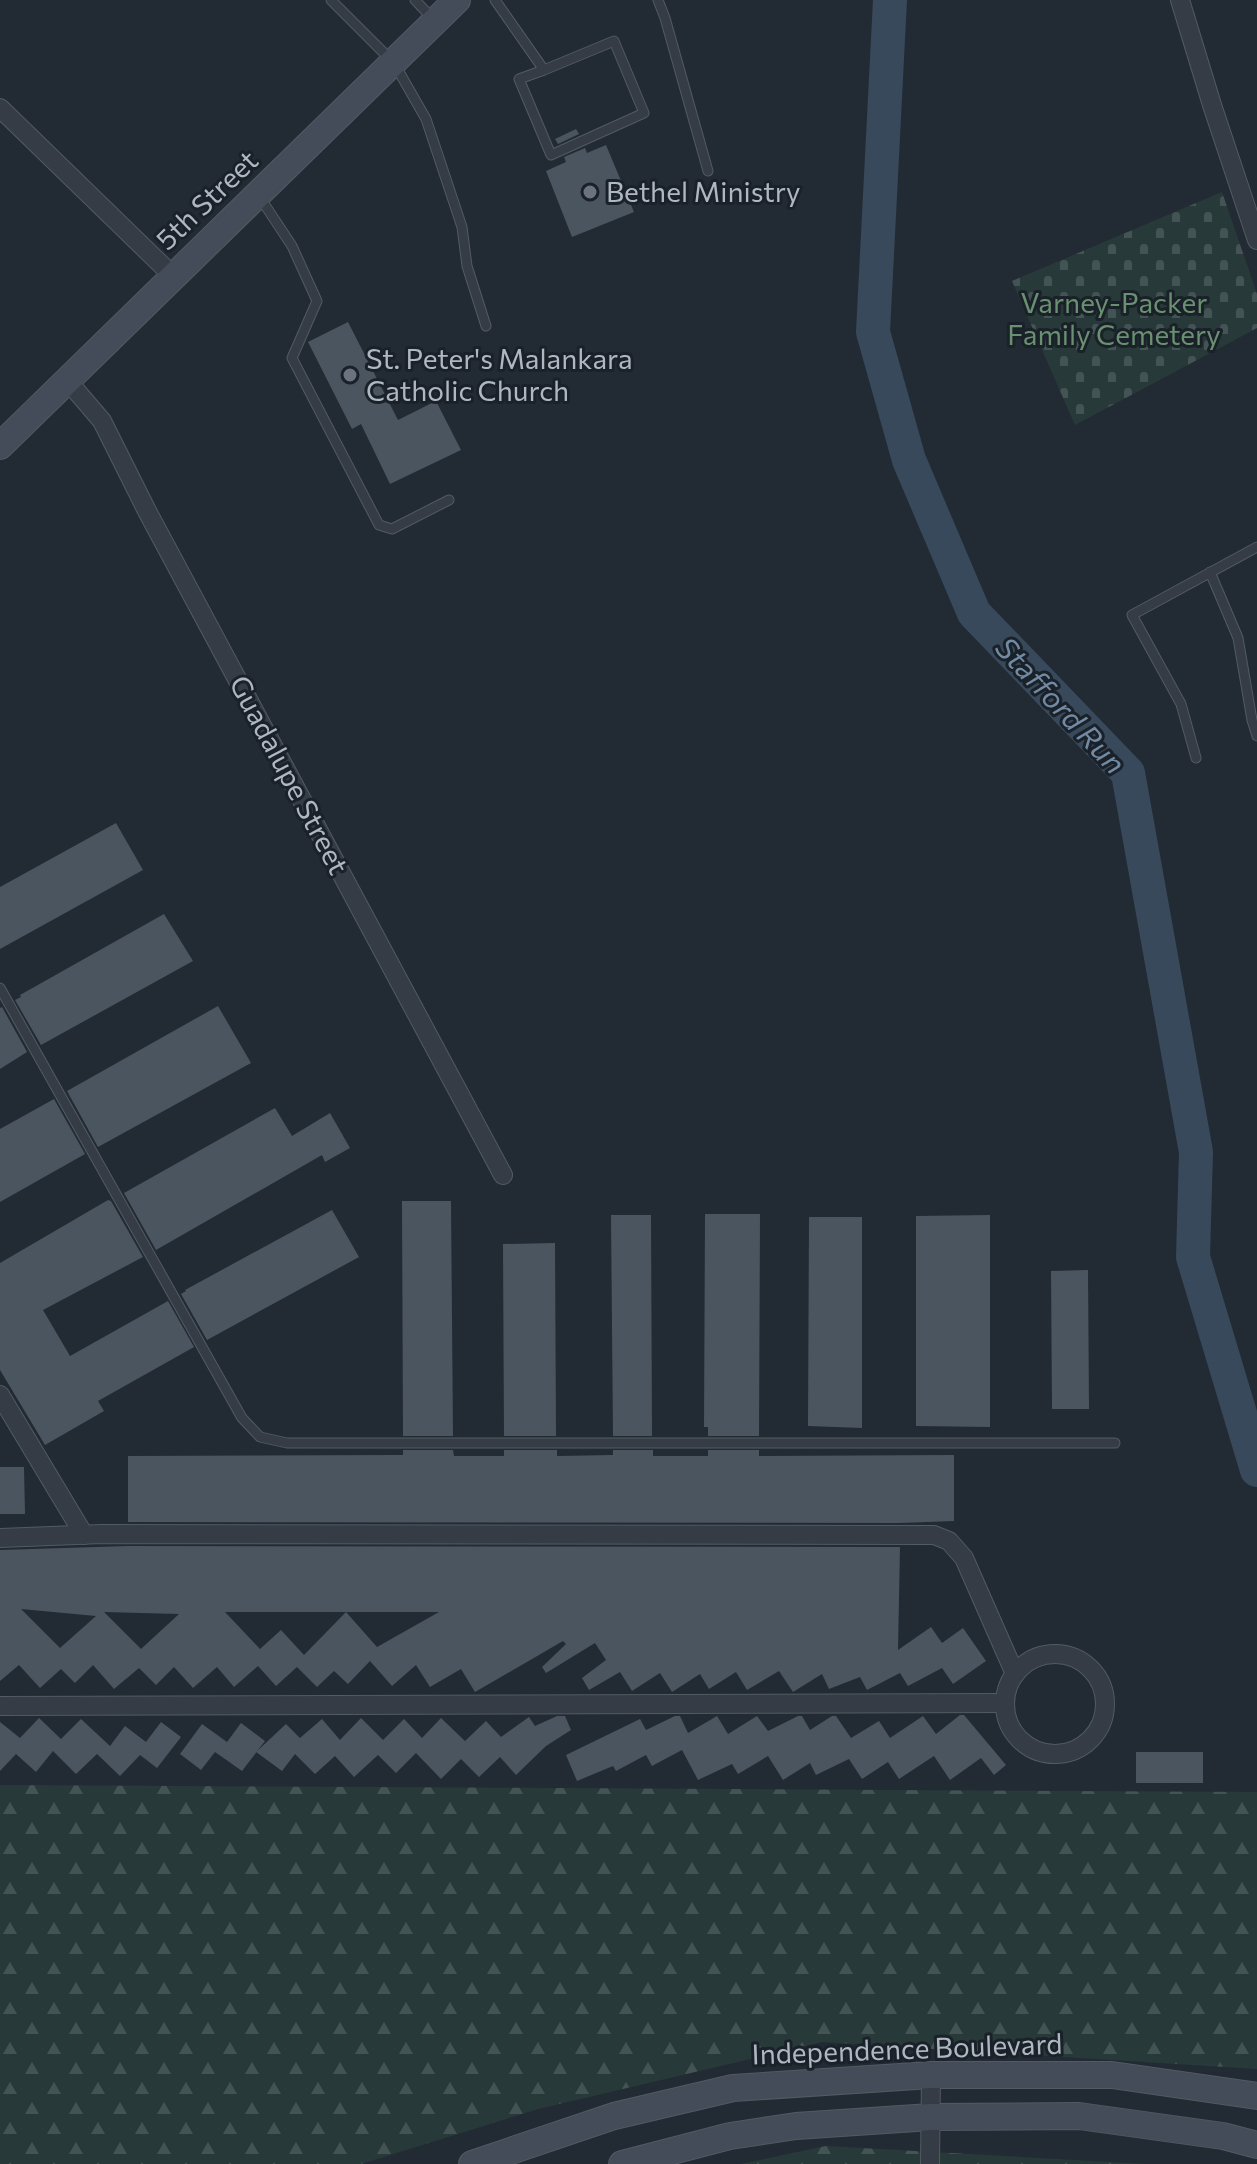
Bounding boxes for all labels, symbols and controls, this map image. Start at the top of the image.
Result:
street label: 5th Street [148,143,264,256]
place label: Bethel Ministry [606,174,800,208]
marker: Bethel Ministry [581,183,599,201]
park label: Varney-Packer Family Cemetery [1007,285,1221,351]
place label: St. Peter's Malankara Catholic Church [366,341,633,407]
marker: St. Peter's Malankara Catholic Church [341,366,359,384]
water label: Stafford Run [989,628,1135,781]
street label: Guadalupe Street [223,669,357,880]
street label: Independence Boulevard [751,2026,1063,2070]

